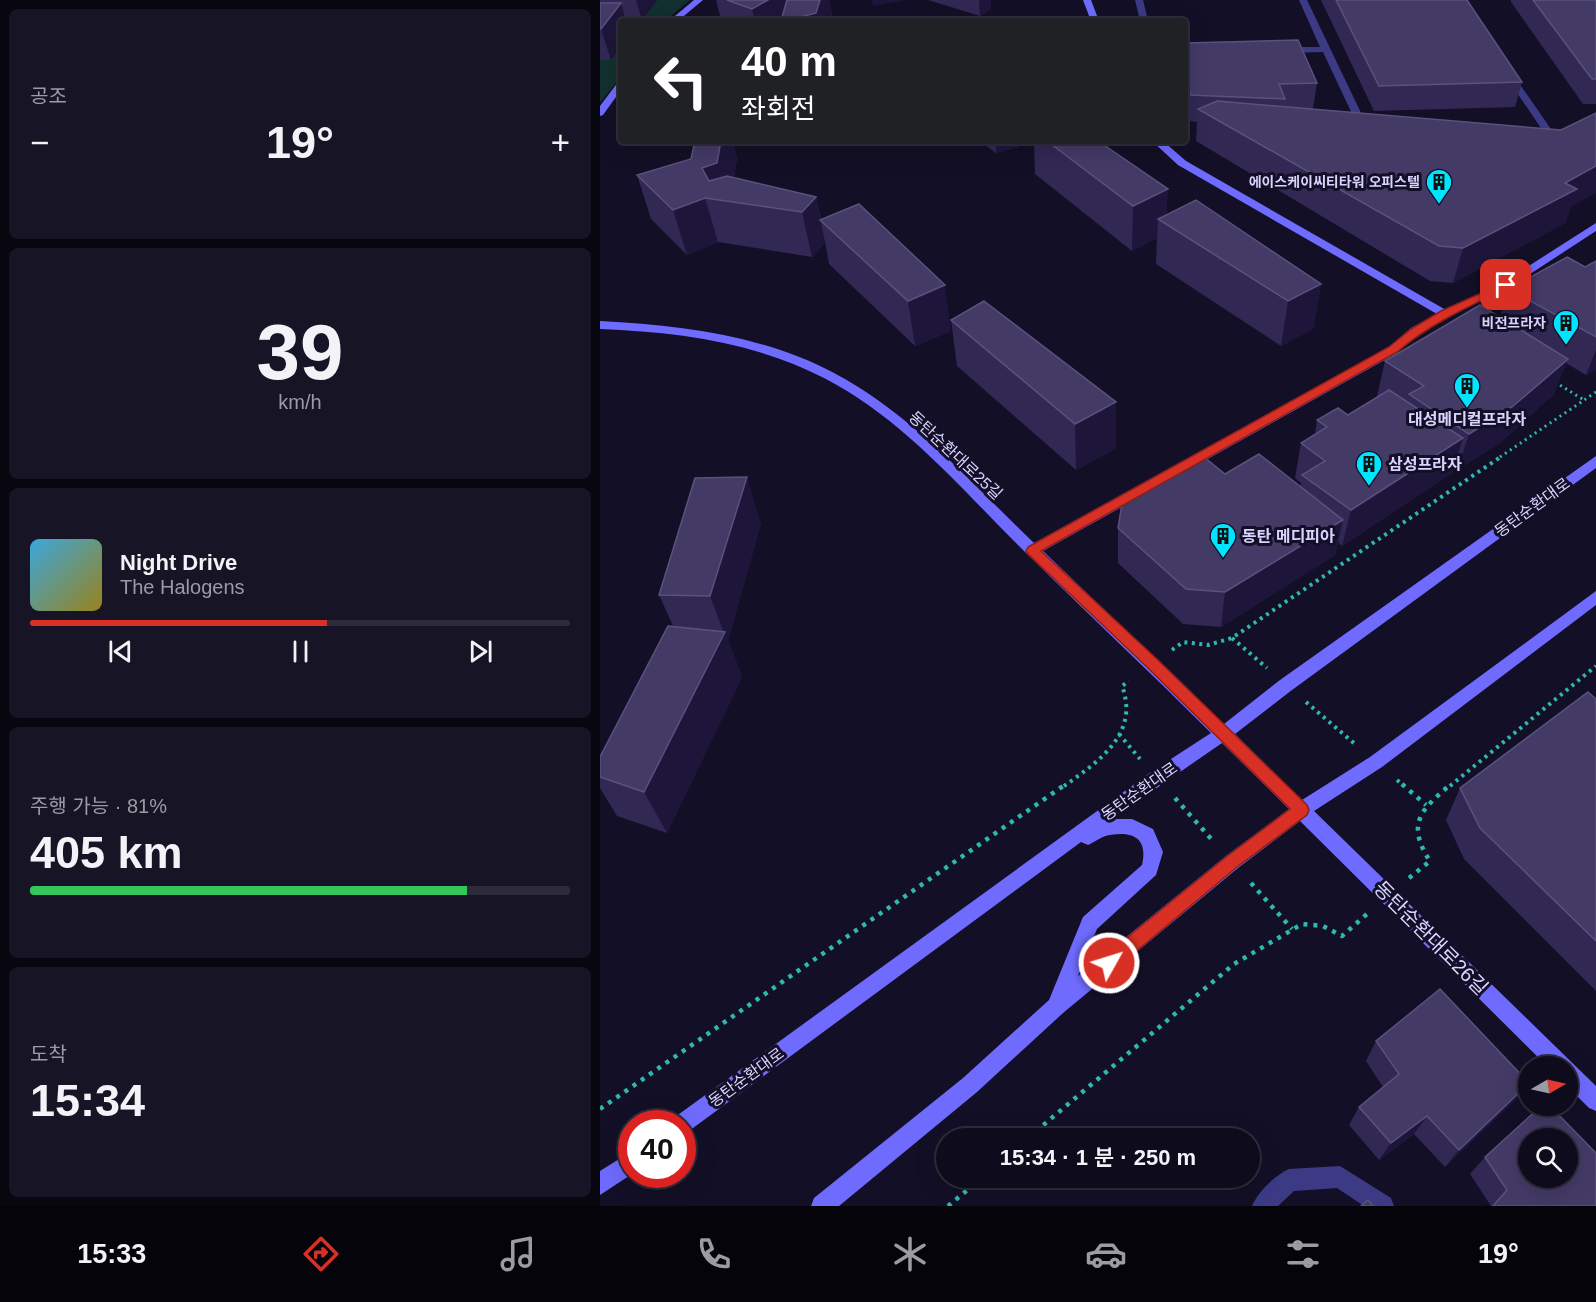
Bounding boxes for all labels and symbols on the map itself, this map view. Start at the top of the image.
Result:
building icon: 에이스케이씨티타워 오피스텔 [1424,167,1454,205]
place label: 에이스케이씨티타워 오피스텔 [1249,174,1420,190]
pin [1480,259,1531,310]
building icon: 비전프라자 [1551,308,1581,346]
place label: 비전프라자 [1482,315,1546,331]
building icon: 대성메디컬프라자 [1452,371,1482,409]
street label: 동탄순환대로25길 [906,408,1006,503]
place label: 대성메디컬프라자 [1408,411,1526,428]
building icon: 삼성프라자 [1354,449,1384,487]
place label: 삼성프라자 [1388,456,1462,473]
street label: 동탄순환대로 [1492,474,1573,540]
building icon: 동탄 메디피아 [1208,521,1238,559]
place label: 동탄 메디피아 [1242,528,1335,545]
street label: 동탄순환대로 [1098,759,1181,824]
street label: 동탄순환대로26길 [1370,877,1492,999]
position arrow [1077,931,1141,995]
street label: 동탄순환대로 [706,1044,787,1110]
north arrow [1518,1056,1578,1116]
speed limit sign: 40 [618,1110,696,1188]

